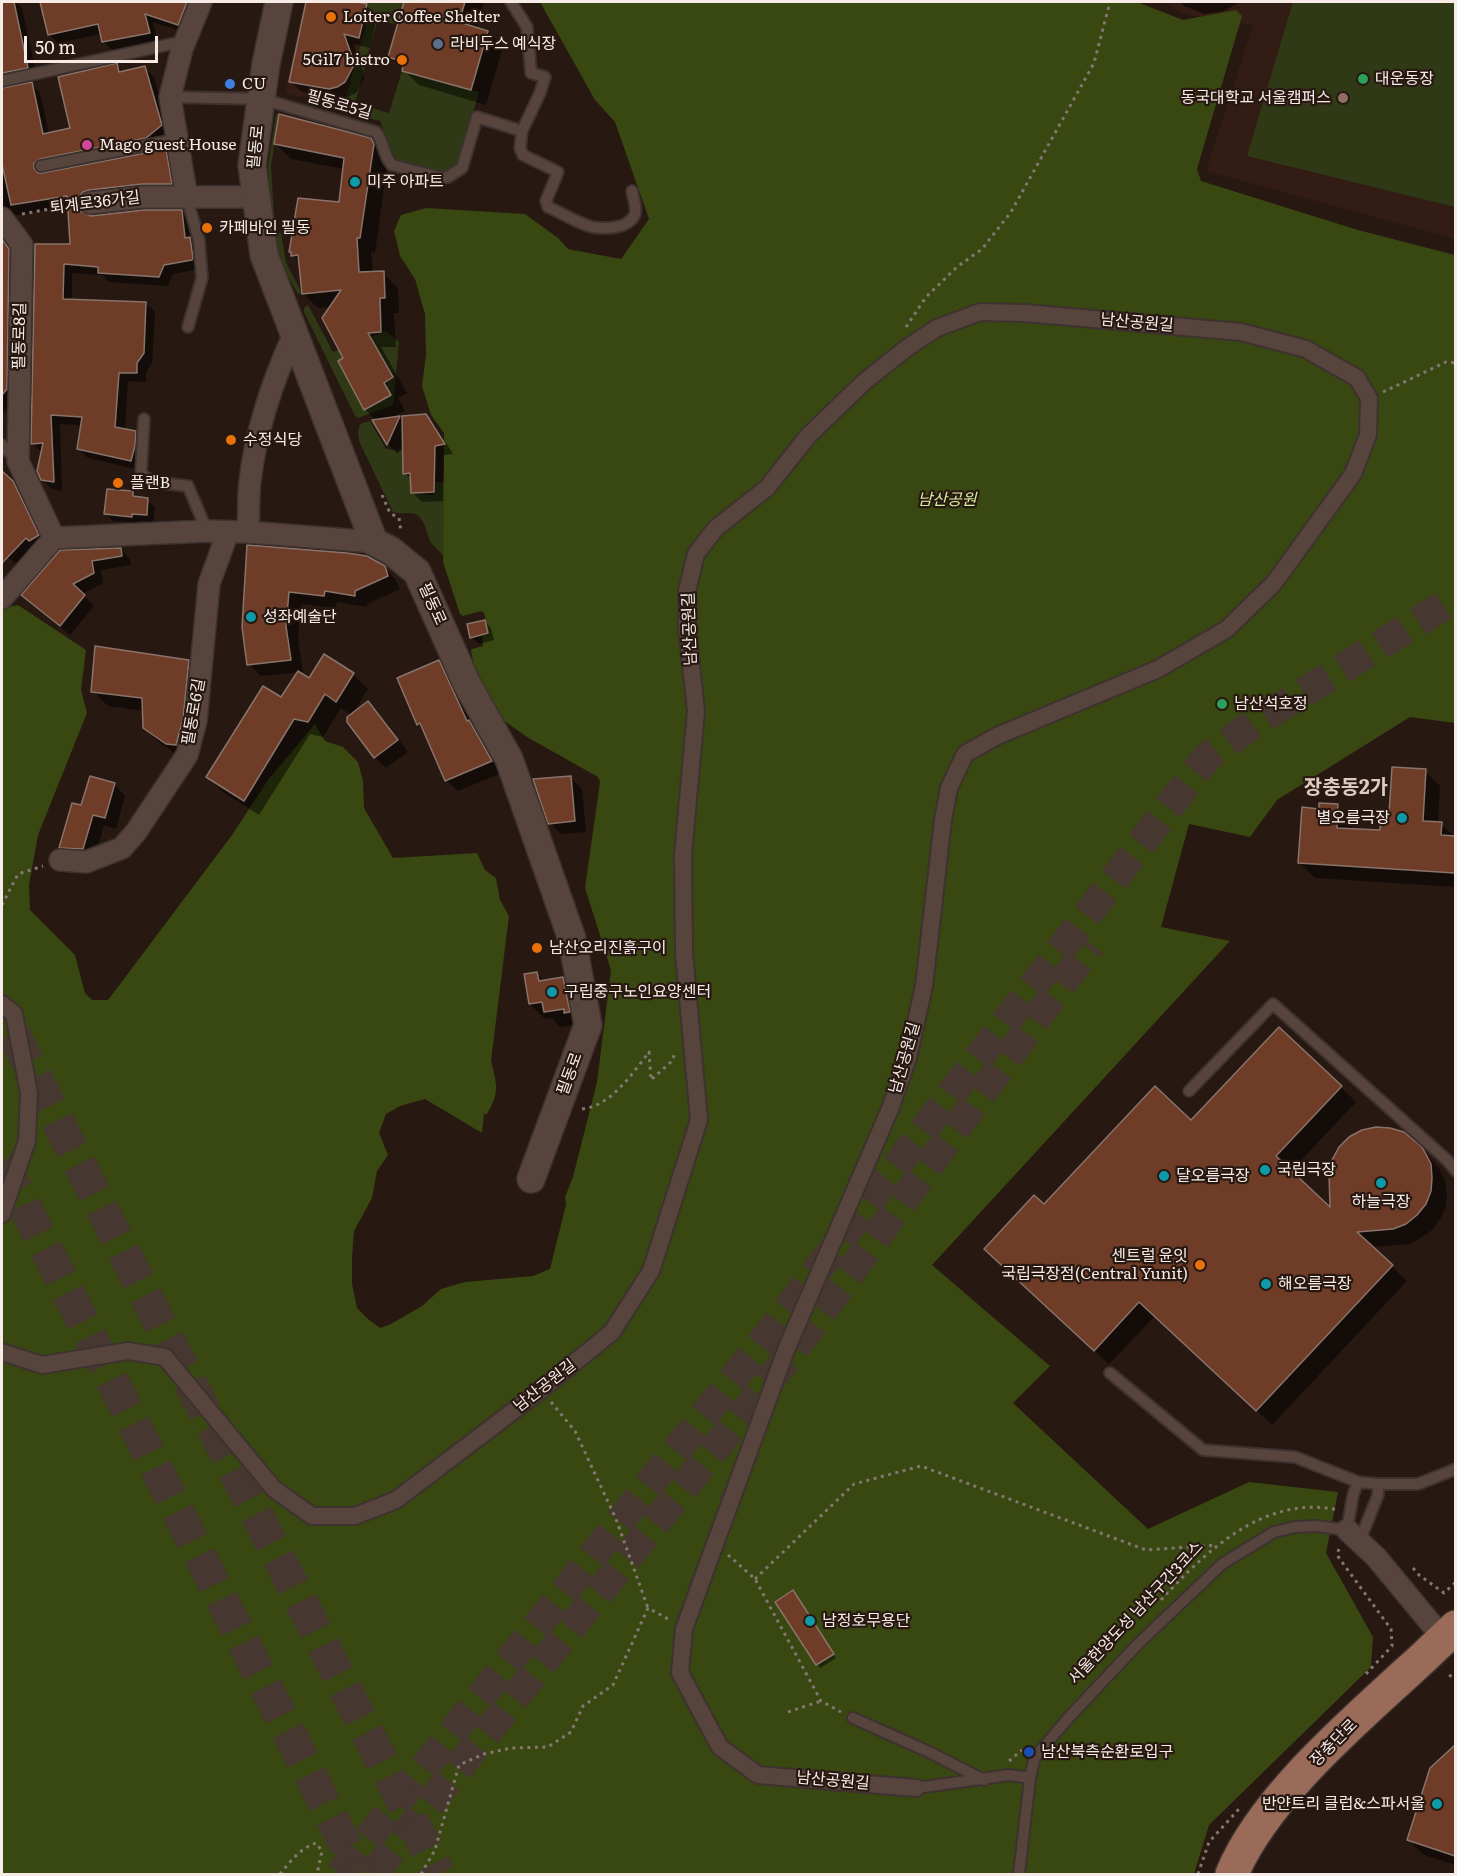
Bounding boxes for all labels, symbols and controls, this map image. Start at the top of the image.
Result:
place label: Loiter Coffee Shelter [343,7,500,27]
marker: Loiter Coffee Shelter [324,10,338,24]
scale bar [27,24,160,62]
text: 50 m [35,33,76,60]
place label: 라비두스 예식장 [450,34,556,54]
marker: 라비두스 예식장 [431,37,445,51]
place label: 5Gil7 bistro [303,50,390,70]
marker: 5Gil7 bistro [395,53,409,67]
place label: 대운동장 [1375,69,1434,89]
marker: 대운동장 [1356,72,1370,86]
place label: CU [242,74,266,94]
marker: CU [223,77,237,91]
street label: 필동로5길 [304,87,374,123]
place label: 동국대학교 서울캠퍼스 [1181,88,1331,108]
marker: 동국대학교 서울캠퍼스 [1336,91,1350,105]
street label: 필동로 [244,124,268,170]
place label: Mago guest House [99,135,237,155]
marker: Mago guest House [80,138,94,152]
place label: 미주 아파트 [367,172,444,192]
marker: 미주 아파트 [348,175,362,189]
street label: 퇴계로36가길 [49,188,141,218]
place label: 카페바인 필동 [219,218,311,238]
marker: 카페바인 필동 [200,221,214,235]
street label: 필동로8길 [10,302,30,370]
street label: 남산공원길 [1100,310,1174,336]
place label: 수정식당 [243,430,302,450]
marker: 수정식당 [224,433,238,447]
place label: 플랜B [130,473,170,493]
marker: 플랜B [111,476,125,490]
park label: 남산공원 [918,490,976,510]
street label: 필동로 [414,580,450,628]
street label: 남산공원길 [679,592,701,666]
place label: 성좌예술단 [263,607,337,627]
marker: 성좌예술단 [244,610,258,624]
street label: 필동로6길 [179,677,209,747]
place label: 남산석호정 [1234,694,1308,714]
marker: 남산석호정 [1215,697,1229,711]
district label: 장충동2가 [1304,776,1388,800]
place label: 별오름극장 [1316,808,1390,828]
marker: 별오름극장 [1395,811,1409,825]
place label: 남산오리진흙구이 [549,938,667,958]
marker: 남산오리진흙구이 [530,941,544,955]
place label: 구립중구노인요양센터 [564,982,711,1002]
marker: 구립중구노인요양센터 [545,985,559,999]
street label: 남산공원길 [886,1020,924,1096]
street label: 필동로 [553,1050,587,1098]
place label: 국립극장 [1277,1160,1336,1180]
marker: 국립극장 [1258,1163,1272,1177]
place label: 달오름극장 [1176,1166,1250,1186]
marker: 달오름극장 [1157,1169,1171,1183]
marker: 하늘극장 [1374,1176,1388,1190]
place label: 하늘극장 [1352,1192,1410,1212]
place label: 센트럴 윤잇 국립극장점(Central Yunit) [1001,1246,1188,1284]
marker: 센트럴 윤잇 국립극장점(Central Yunit) [1193,1258,1207,1272]
place label: 해오름극장 [1278,1274,1352,1294]
marker: 해오름극장 [1259,1277,1273,1291]
street label: 남산공원길 [510,1356,580,1416]
street label: 서울한양도성 남산구간3코스 [1065,1538,1207,1688]
place label: 남정호무용단 [822,1611,910,1631]
marker: 남정호무용단 [803,1614,817,1628]
street label: 장충단로 [1306,1715,1362,1771]
place label: 남산북측순환로입구 [1041,1742,1173,1762]
marker: 남산북측순환로입구 [1022,1745,1036,1759]
street label: 남산공원길 [796,1768,870,1794]
place label: 반얀트리 클럽&스파서울 [1262,1794,1425,1814]
marker: 반얀트리 클럽&스파서울 [1430,1797,1444,1811]

